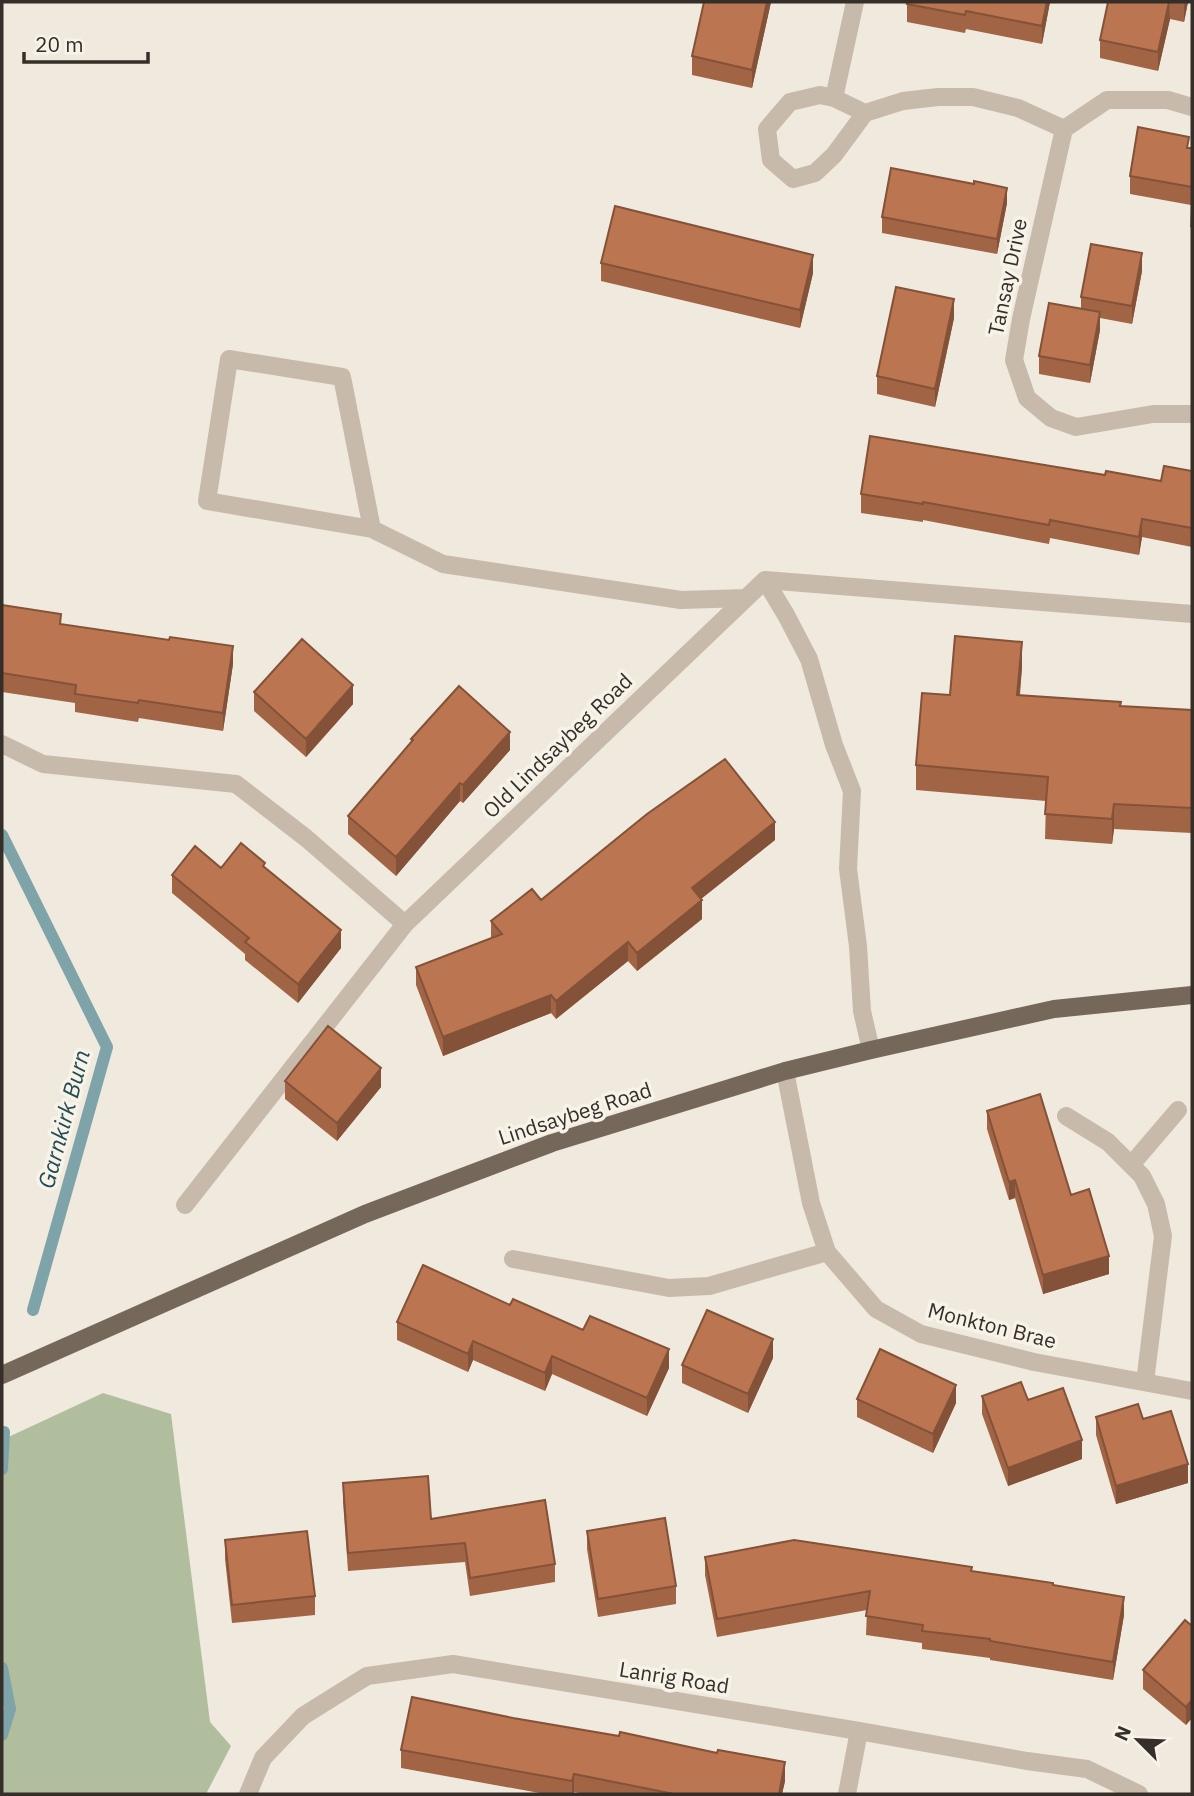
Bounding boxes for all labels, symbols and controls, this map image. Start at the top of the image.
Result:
scale bar [24,21,149,65]
text: 20 m [35,30,84,58]
street label: Tansay Drive [981,216,1033,338]
street label: Old Lindsaybeg Road [477,667,638,824]
water label: Garnkirk Burn [30,1046,96,1191]
street label: Lindsaybeg Road [494,1075,655,1151]
street label: Monkton Brae [925,1296,1059,1355]
street label: Lanrig Road [617,1655,731,1700]
north arrow [1103,1705,1173,1775]
text: N [1109,1722,1136,1744]

